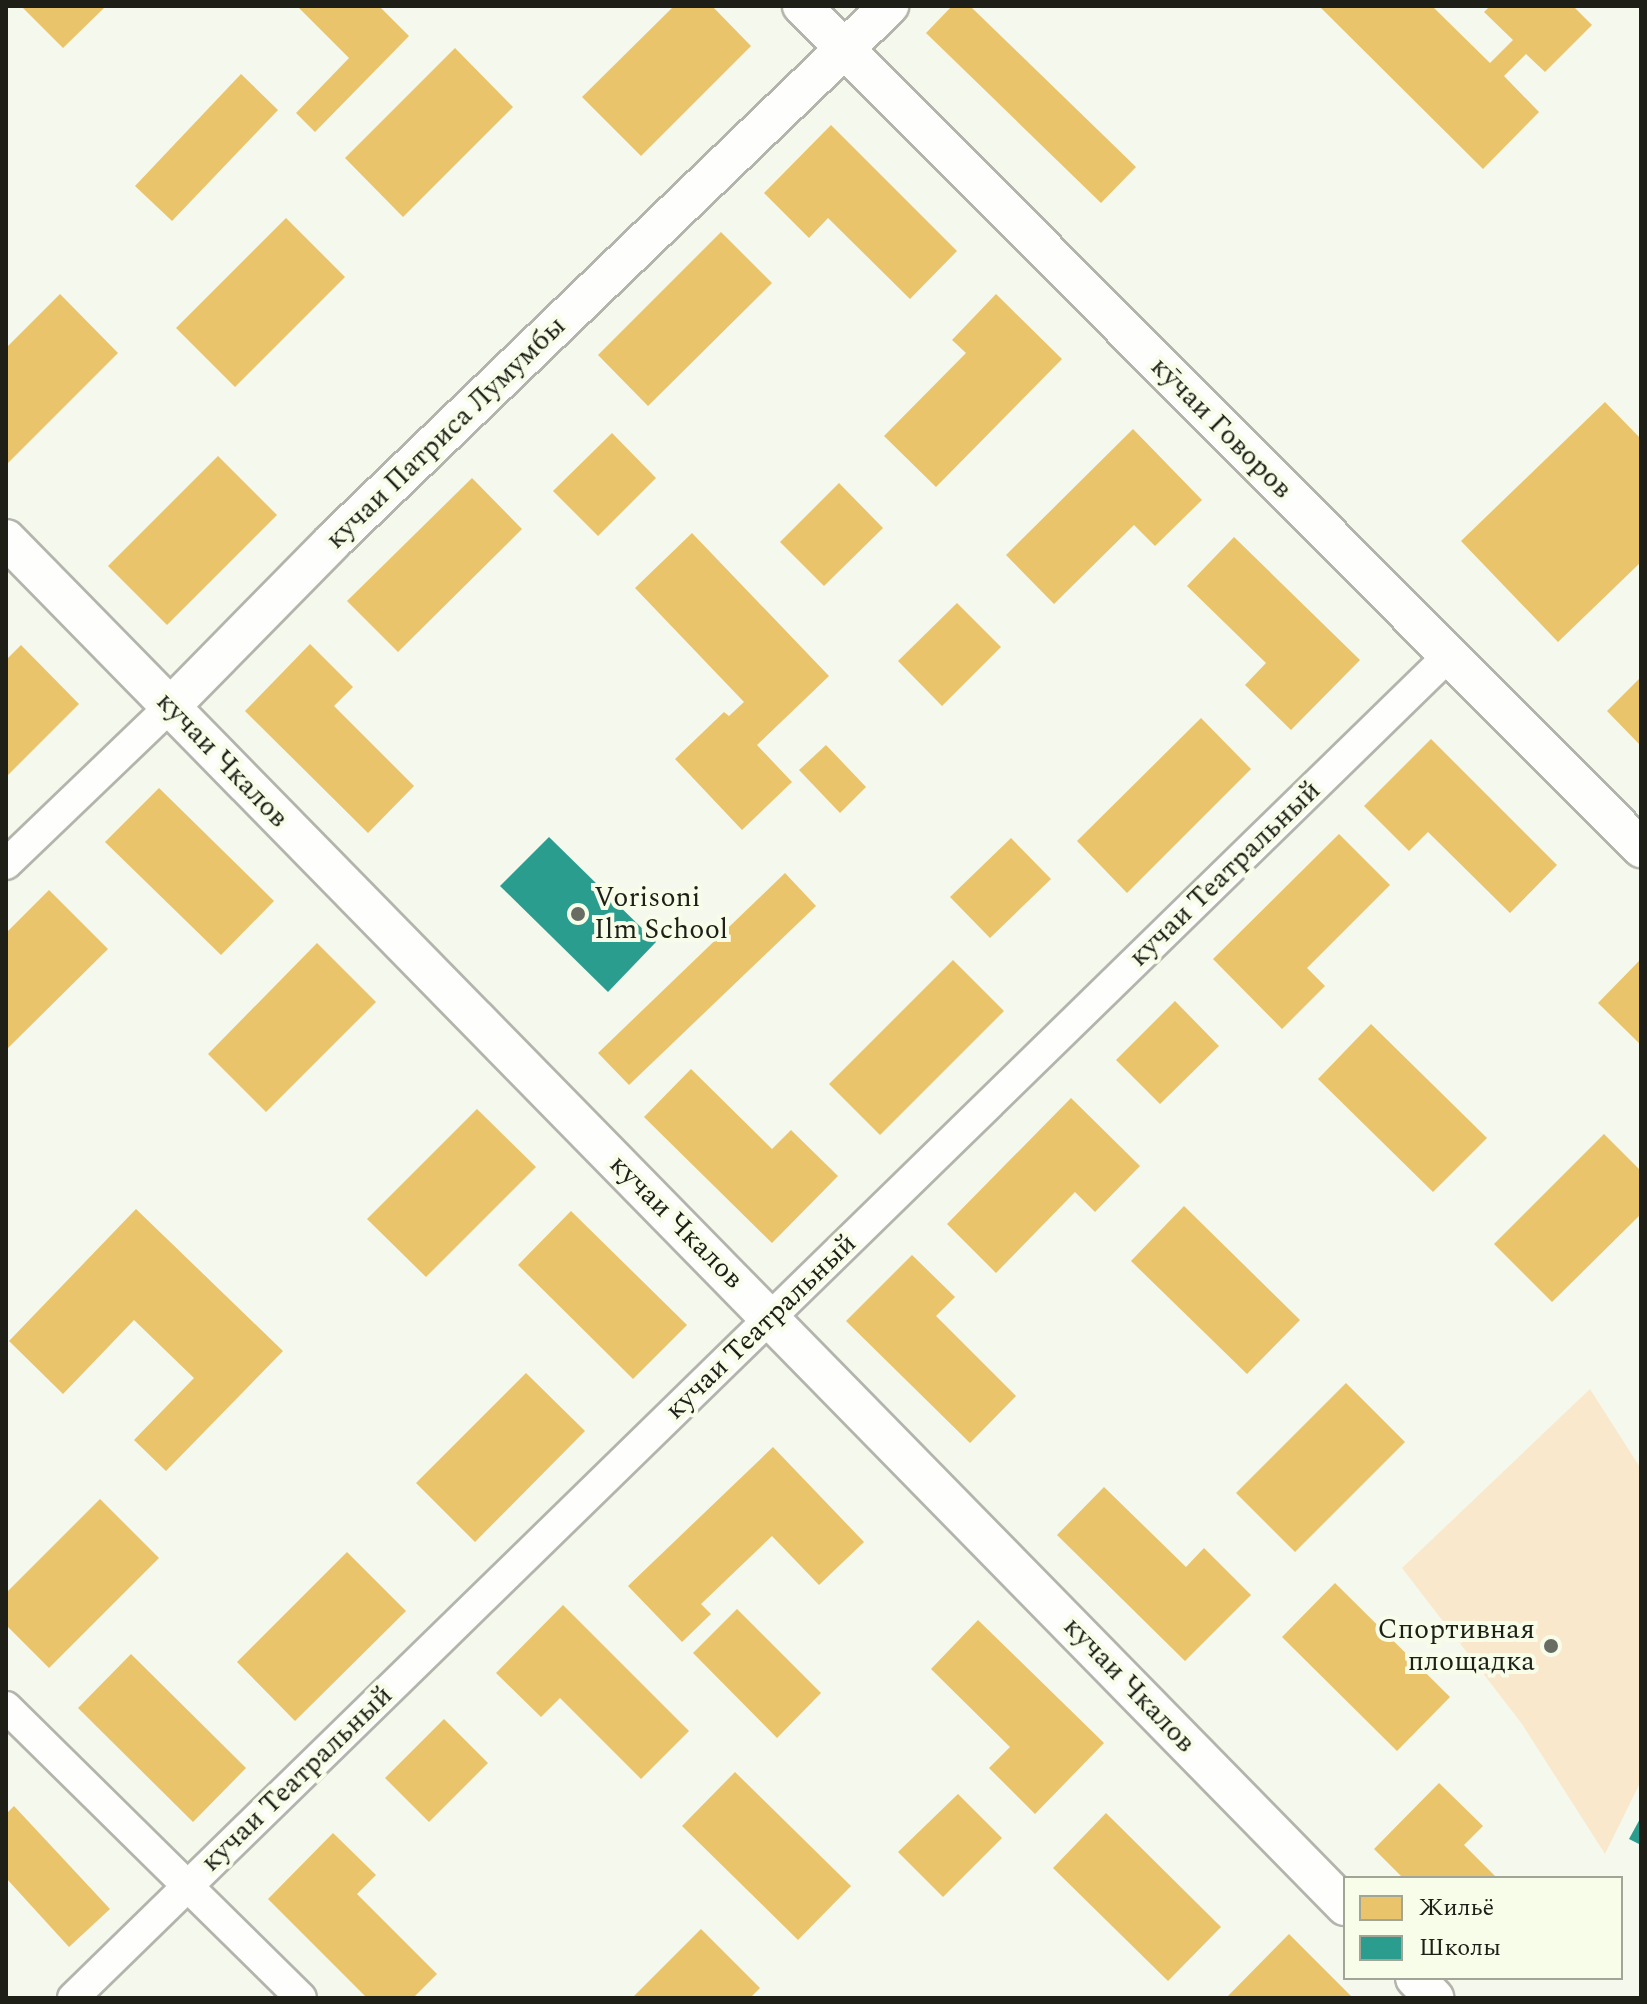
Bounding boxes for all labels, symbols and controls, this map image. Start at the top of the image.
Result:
street label: кучаи Патриса Лумумбы [319,310,573,556]
street label: кӯчаи Говоров [1143,350,1299,506]
street label: кучаи Чкалов [149,685,295,835]
street label: кучаи Театральный [1122,774,1328,974]
place label: Vorisoni Ilm School [594,881,728,947]
marker: Vorisoni Ilm School [569,905,587,923]
street label: кучаи Чкалов [602,1148,750,1296]
street label: кучаи Театральный [658,1227,864,1427]
street label: кучаи Чкалов [1056,1610,1202,1760]
place label: Спортивная площадка [1378,1613,1535,1679]
marker: Спортивная площадка [1542,1637,1560,1655]
street label: кучаи Театральный [194,1679,400,1879]
legend [1343,1876,1623,1980]
text: Жильё [1419,1890,1494,1926]
text: Школы [1419,1930,1501,1966]

